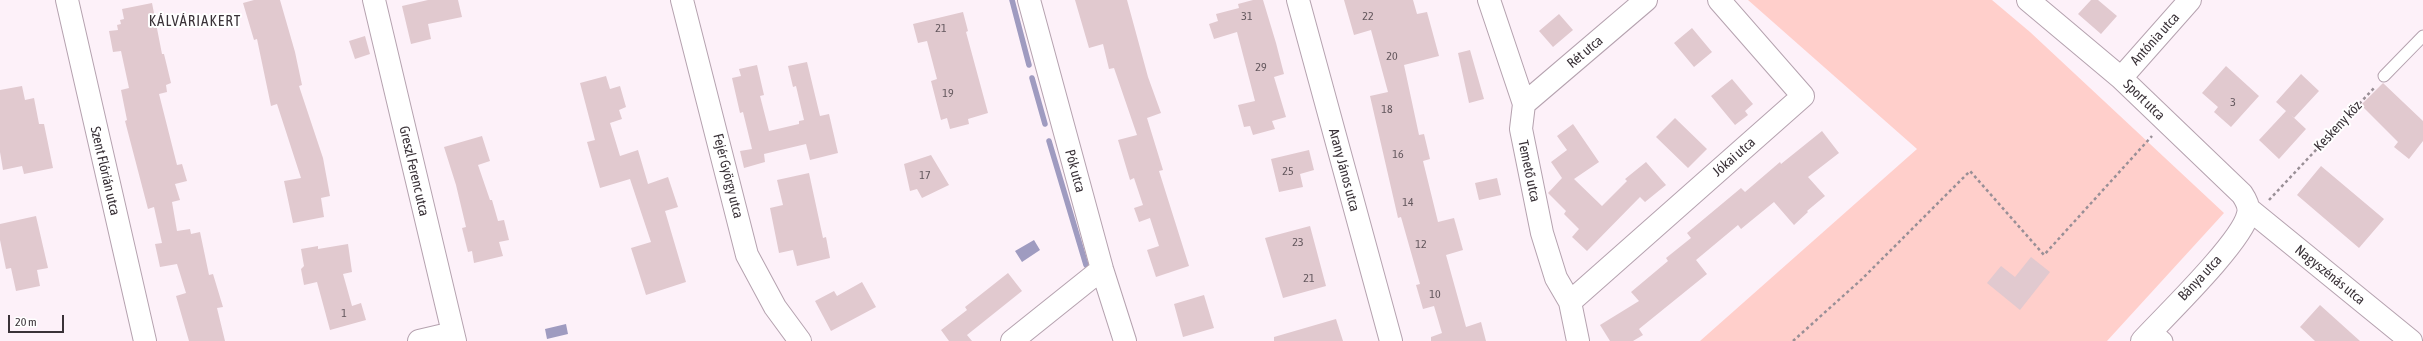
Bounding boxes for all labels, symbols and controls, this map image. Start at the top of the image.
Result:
house number: 31 [1241,9,1253,23]
house number: 22 [1362,9,1374,23]
street label: Antónia utca [2127,9,2183,69]
district label: KÁLVÁRIAKERT [149,12,241,30]
house number: 21 [935,21,947,35]
street label: Rét utca [1564,32,1606,72]
house number: 20 [1386,49,1398,63]
house number: 29 [1255,60,1267,74]
street label: Sport utca [2120,76,2168,124]
house number: 19 [942,86,954,100]
house number: 3 [2230,95,2236,109]
street label: Keskeny köz [2311,98,2365,154]
house number: 18 [1381,102,1393,116]
street label: Greszl Ferenc utca [395,124,433,218]
street label: Szent Flórián utca [87,125,123,217]
street label: Arany János utca [1325,127,1363,213]
street label: Fejér György utca [709,132,747,220]
street label: Jókai utca [1709,134,1759,180]
street label: Temető utca [1514,139,1544,203]
house number: 16 [1392,147,1404,161]
street label: Pók utca [1061,148,1089,194]
house number: 25 [1282,164,1294,178]
house number: 17 [919,168,931,182]
house number: 14 [1402,195,1414,209]
house number: 23 [1292,235,1304,249]
house number: 12 [1415,237,1427,251]
street label: Nagyszénás utca [2292,242,2368,308]
street label: Bánya utca [2175,252,2225,304]
house number: 21 [1303,271,1315,285]
house number: 10 [1429,287,1441,301]
house number: 1 [341,306,347,320]
scale bar [10,307,66,333]
text: 20 m [15,315,37,329]

